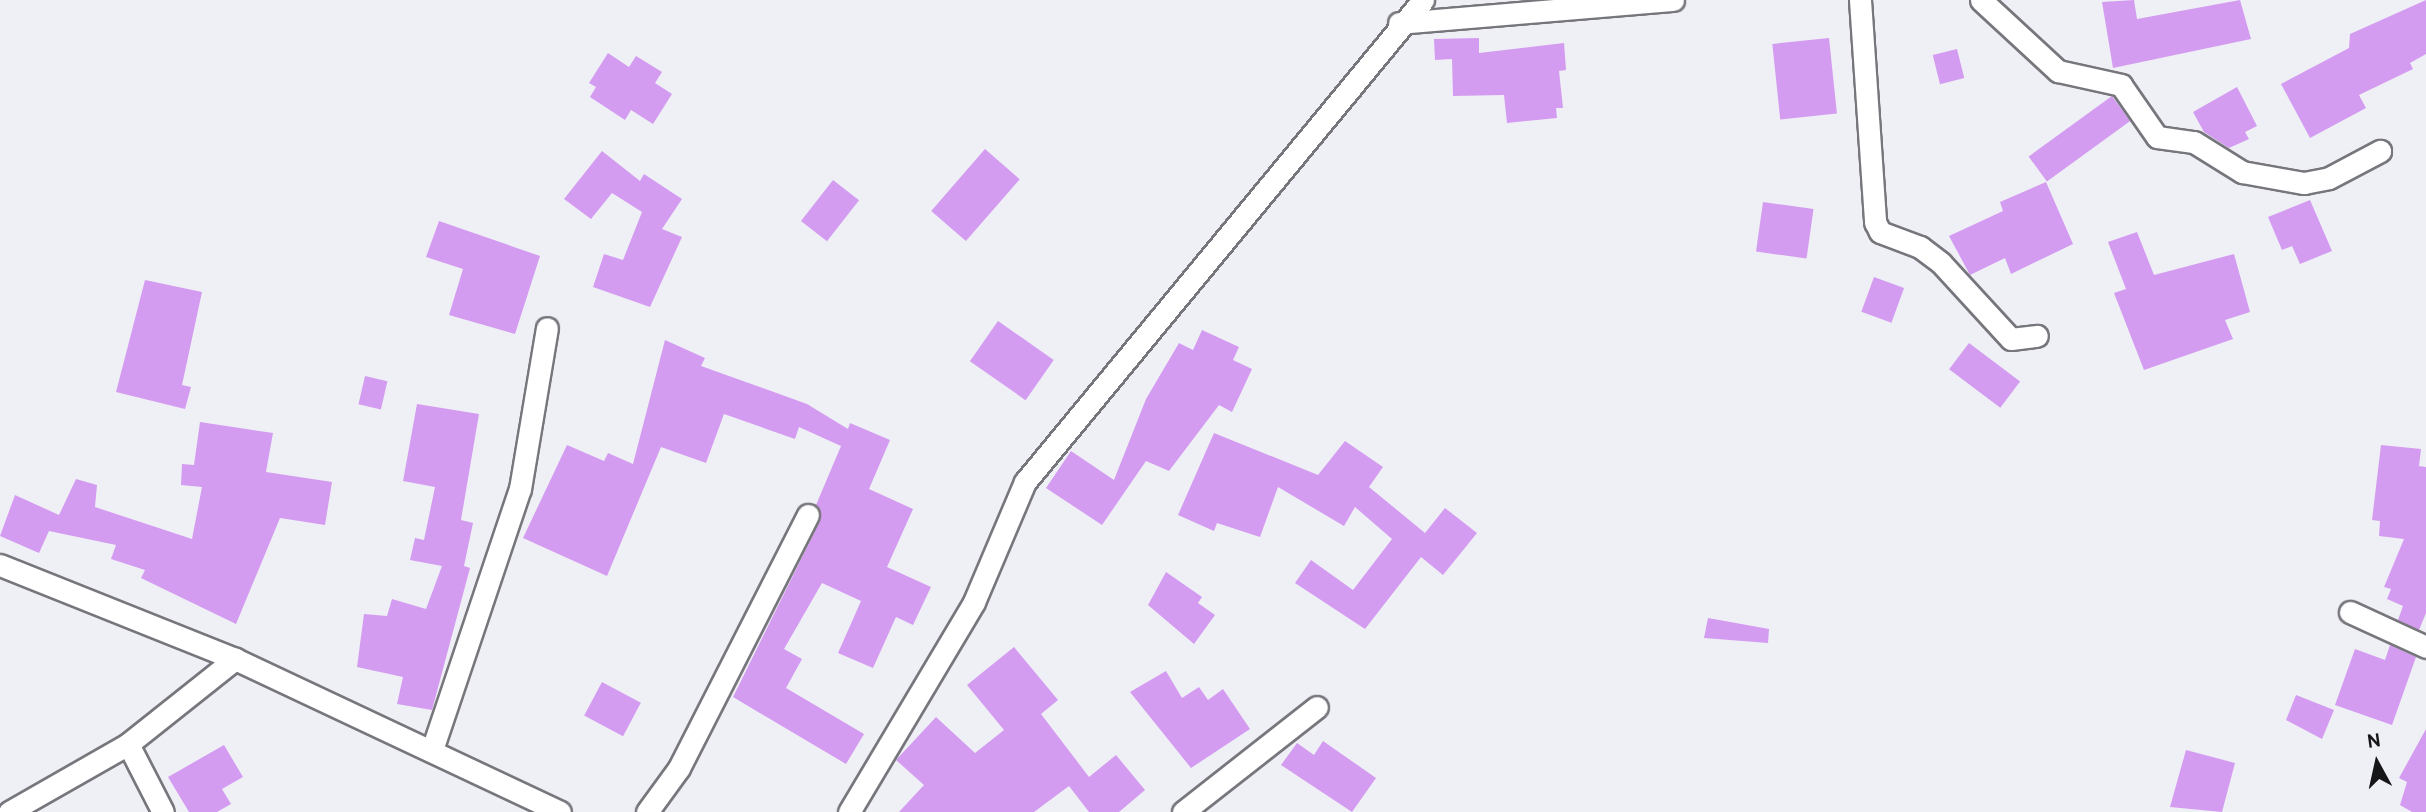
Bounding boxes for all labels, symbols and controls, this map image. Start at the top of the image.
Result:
north arrow [2342,728,2412,798]
text: N [2366,729,2383,755]

